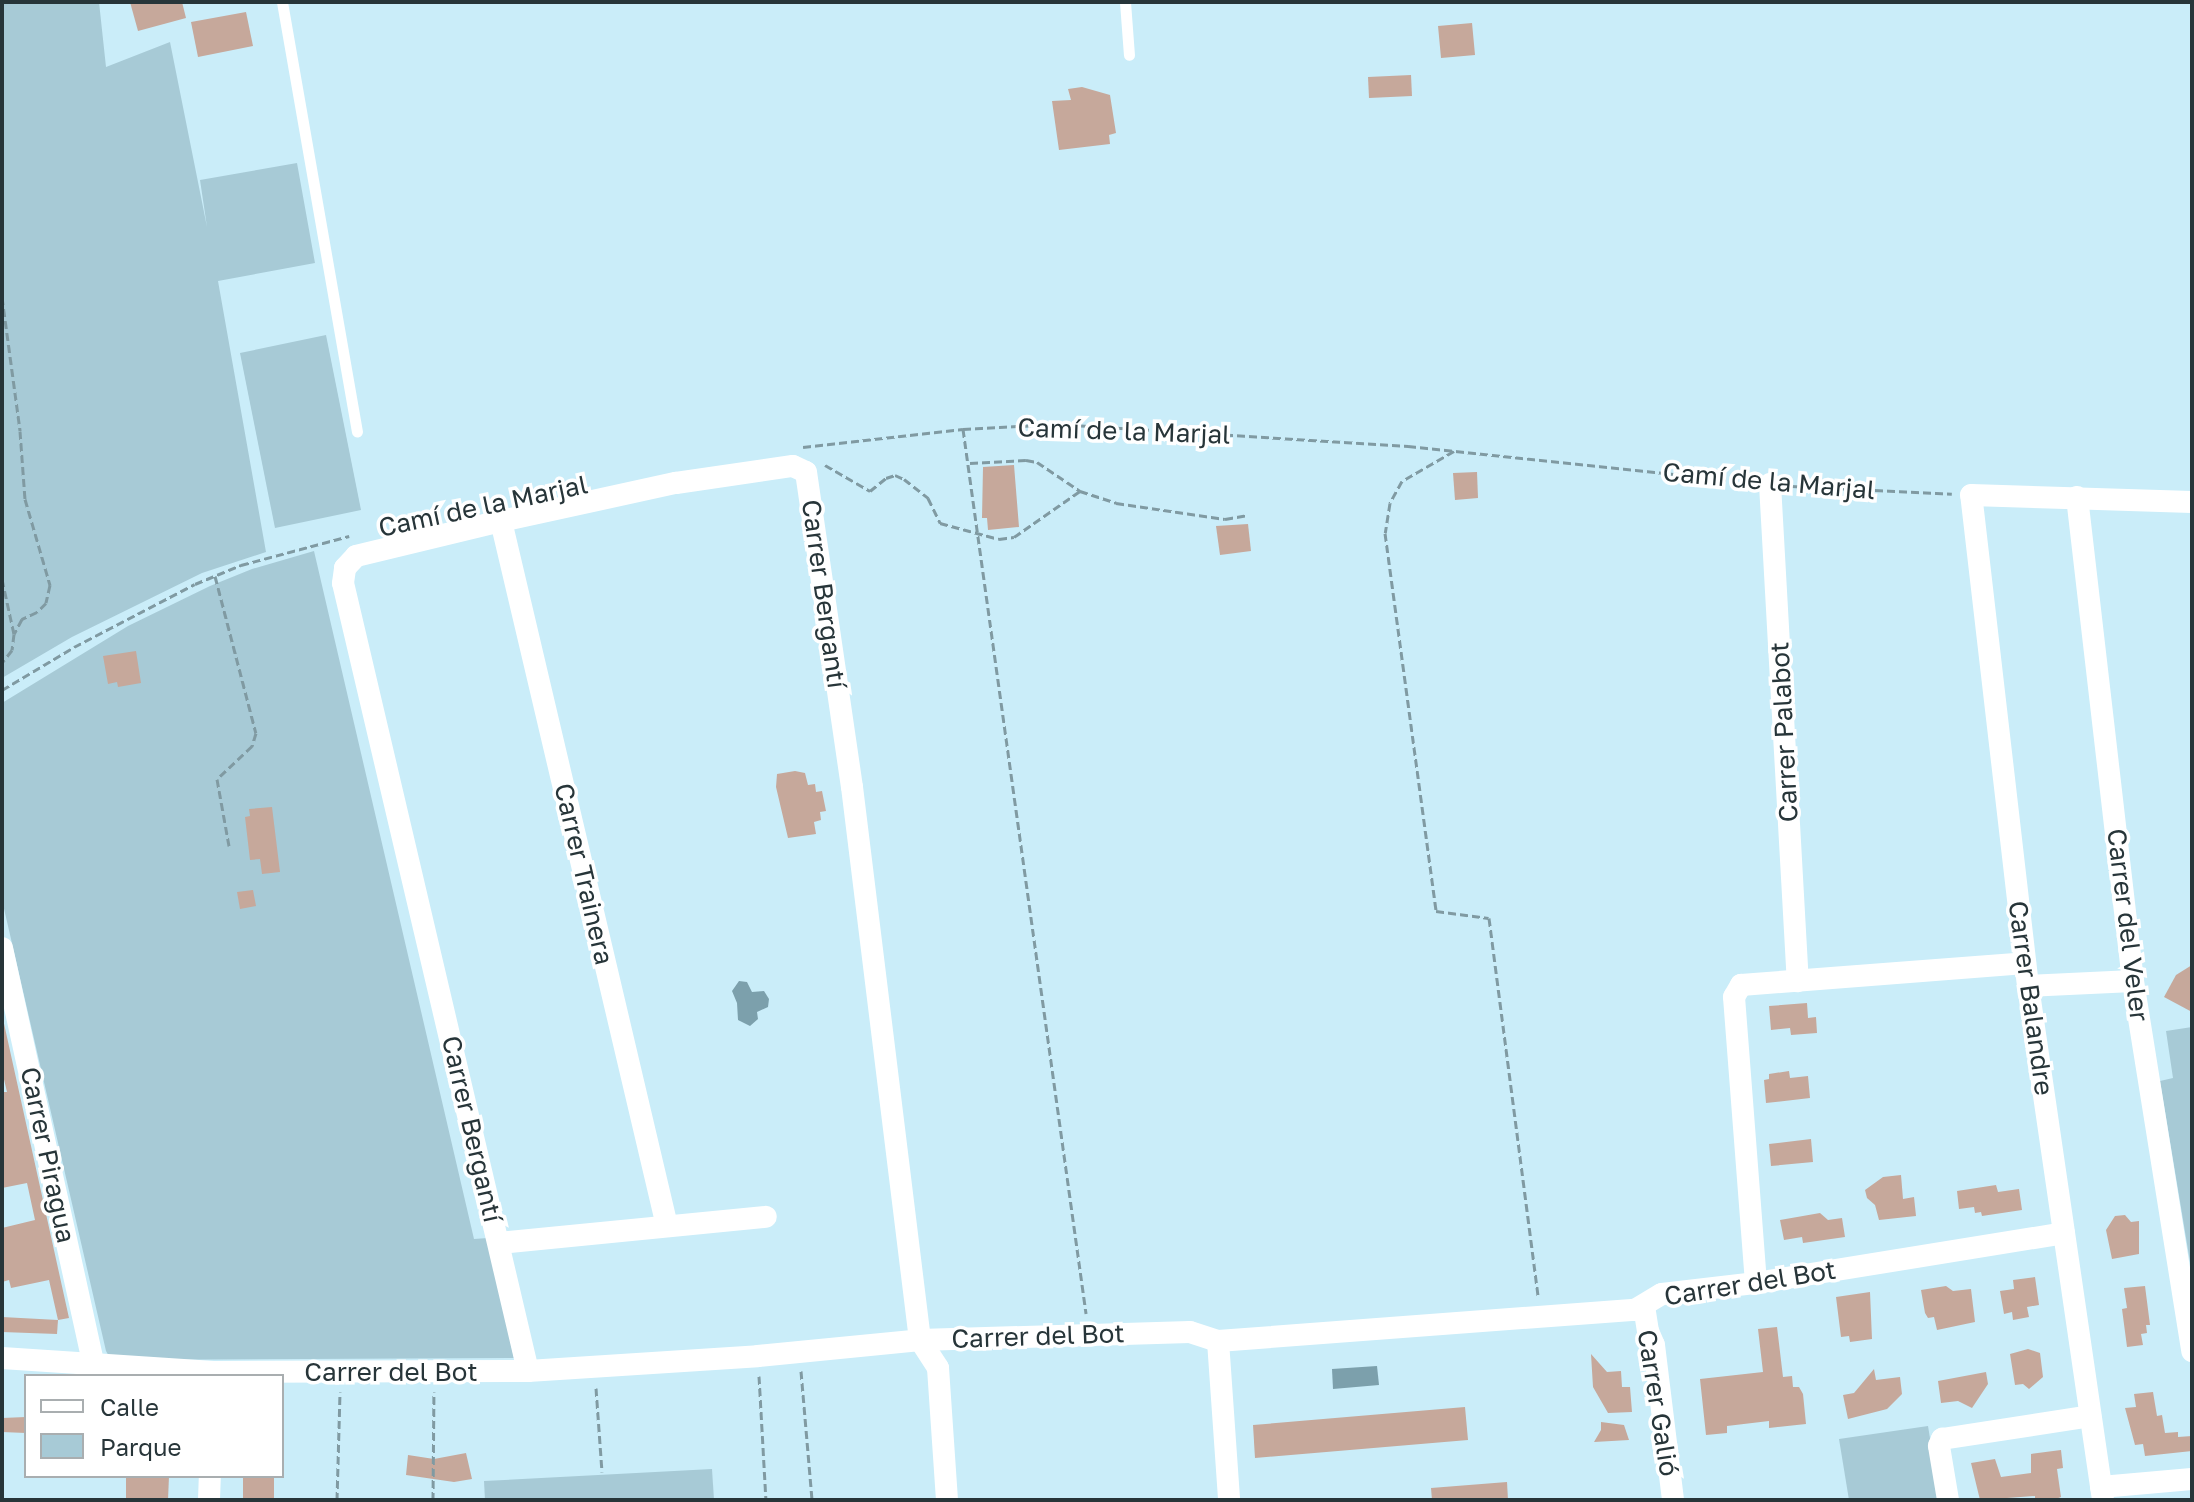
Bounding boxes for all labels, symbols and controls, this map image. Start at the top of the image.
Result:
street label: Camí de la Marjal [1017,412,1231,450]
street label: Camí de la Marjal [1661,456,1877,506]
street label: Camí de la Marjal [376,469,590,543]
street label: Carrer Bergantí [795,498,853,690]
street label: Carrer Palabot [1764,641,1804,823]
street label: Carrer Trainera [548,780,620,968]
street label: Carrer del Veler [2101,827,2155,1023]
street label: Carrer Balandre [2002,899,2060,1097]
street label: Carrer Bergantí [435,1033,509,1225]
street label: Carrer Piragua [14,1064,82,1246]
street label: Carrer del Bot [1662,1254,1838,1312]
street label: Carrer del Bot [951,1317,1125,1355]
street label: Carrer Galió [1631,1327,1685,1479]
street label: Carrer del Bot [304,1356,478,1388]
legend [24,1374,284,1478]
text: Calle [100,1392,159,1421]
text: Parque [100,1432,181,1461]

